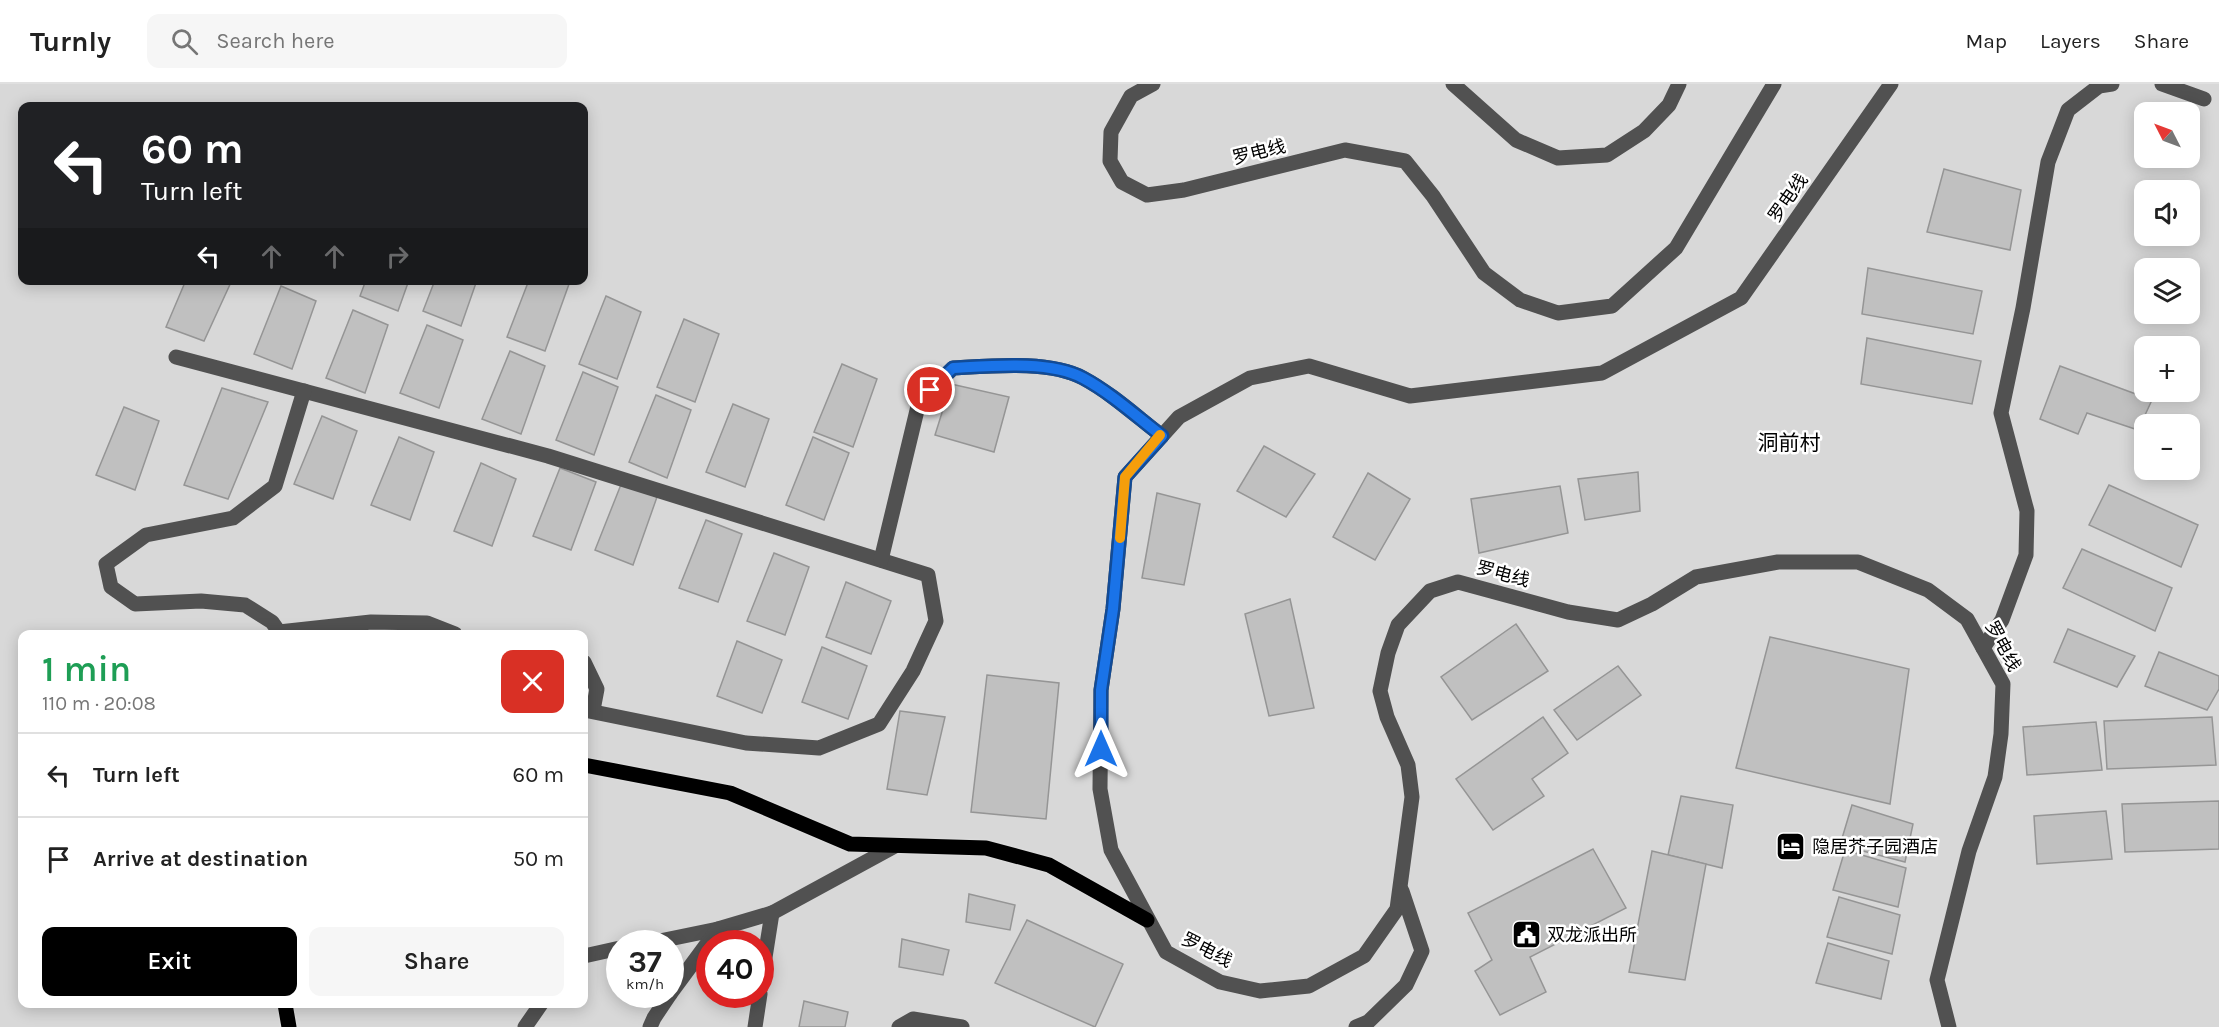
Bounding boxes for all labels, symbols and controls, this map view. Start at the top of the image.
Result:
search box [147,14,567,68]
text: Turnly [30,25,111,58]
icon: search [168,25,201,58]
text: Search here [216,28,335,54]
text: Map [1965,29,2007,53]
text: Layers [2040,29,2101,53]
text: Share [2134,29,2189,53]
north arrow [2134,102,2200,168]
map controls [2134,102,2200,480]
text: 60 m [141,124,244,174]
icon: left [42,126,120,204]
street label: 罗电线 [1230,135,1288,169]
street label: 罗电线 [1764,170,1812,226]
text: Turn left [141,175,242,207]
button: sound [2134,180,2200,246]
icon: left [192,240,225,273]
icon: ahead [255,240,288,273]
icon: ahead [318,240,351,273]
icon: right [381,240,414,273]
button: layers [2134,258,2200,324]
button: + [2134,336,2200,402]
pin [904,364,955,415]
icon: arrive [913,373,946,406]
button: − [2134,414,2200,480]
district label: 洞前村 [1758,431,1821,455]
street label: 罗电线 [1474,556,1532,592]
street label: 罗电线 [1981,617,2025,675]
text: 1 min [42,648,131,690]
button: close [501,650,564,713]
text: 110 m · 20:08 [42,692,156,715]
position arrow [1069,717,1133,781]
icon: left [42,759,75,792]
text: Turn left [93,762,180,788]
text: 60 m [513,762,564,788]
hotel icon: 隐居芥子园酒店 [1775,831,1807,863]
place label: 隐居芥子园酒店 [1812,836,1938,858]
icon: arrive [42,843,75,876]
text: Arrive at destination [93,846,308,872]
text: 50 m [513,846,564,872]
public building icon: 双龙派出所 [1510,919,1542,951]
place label: 双龙派出所 [1547,924,1637,946]
button: Exit [42,927,297,996]
button: Share [309,927,564,996]
street label: 罗电线 [1178,928,1236,972]
speed limit sign: 40 [696,930,774,1008]
text: 37 [628,944,662,980]
text: km/h [626,975,664,993]

